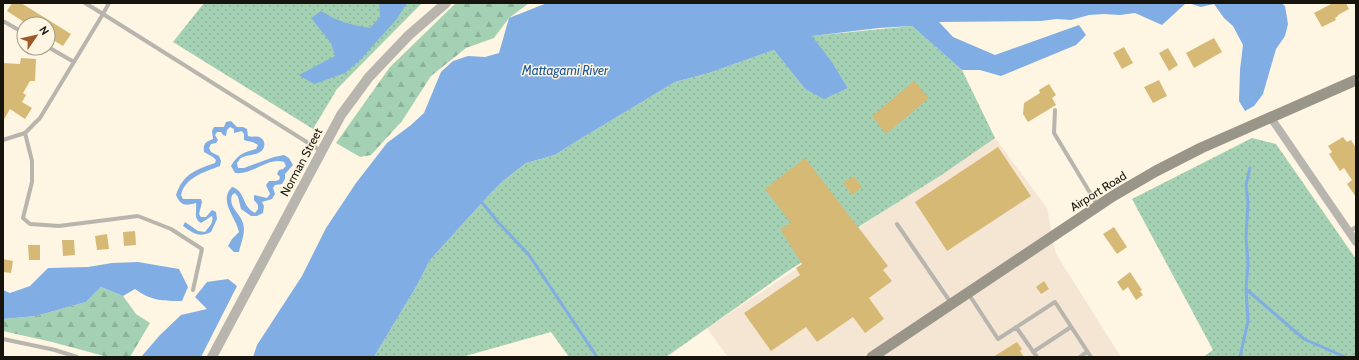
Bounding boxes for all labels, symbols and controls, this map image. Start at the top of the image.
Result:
north arrow [16,16,56,56]
text: N [36,23,52,38]
water label: Mattagami River [521,62,609,78]
street label: Norman Street [277,125,325,199]
street label: Airport Road [1067,168,1129,214]

